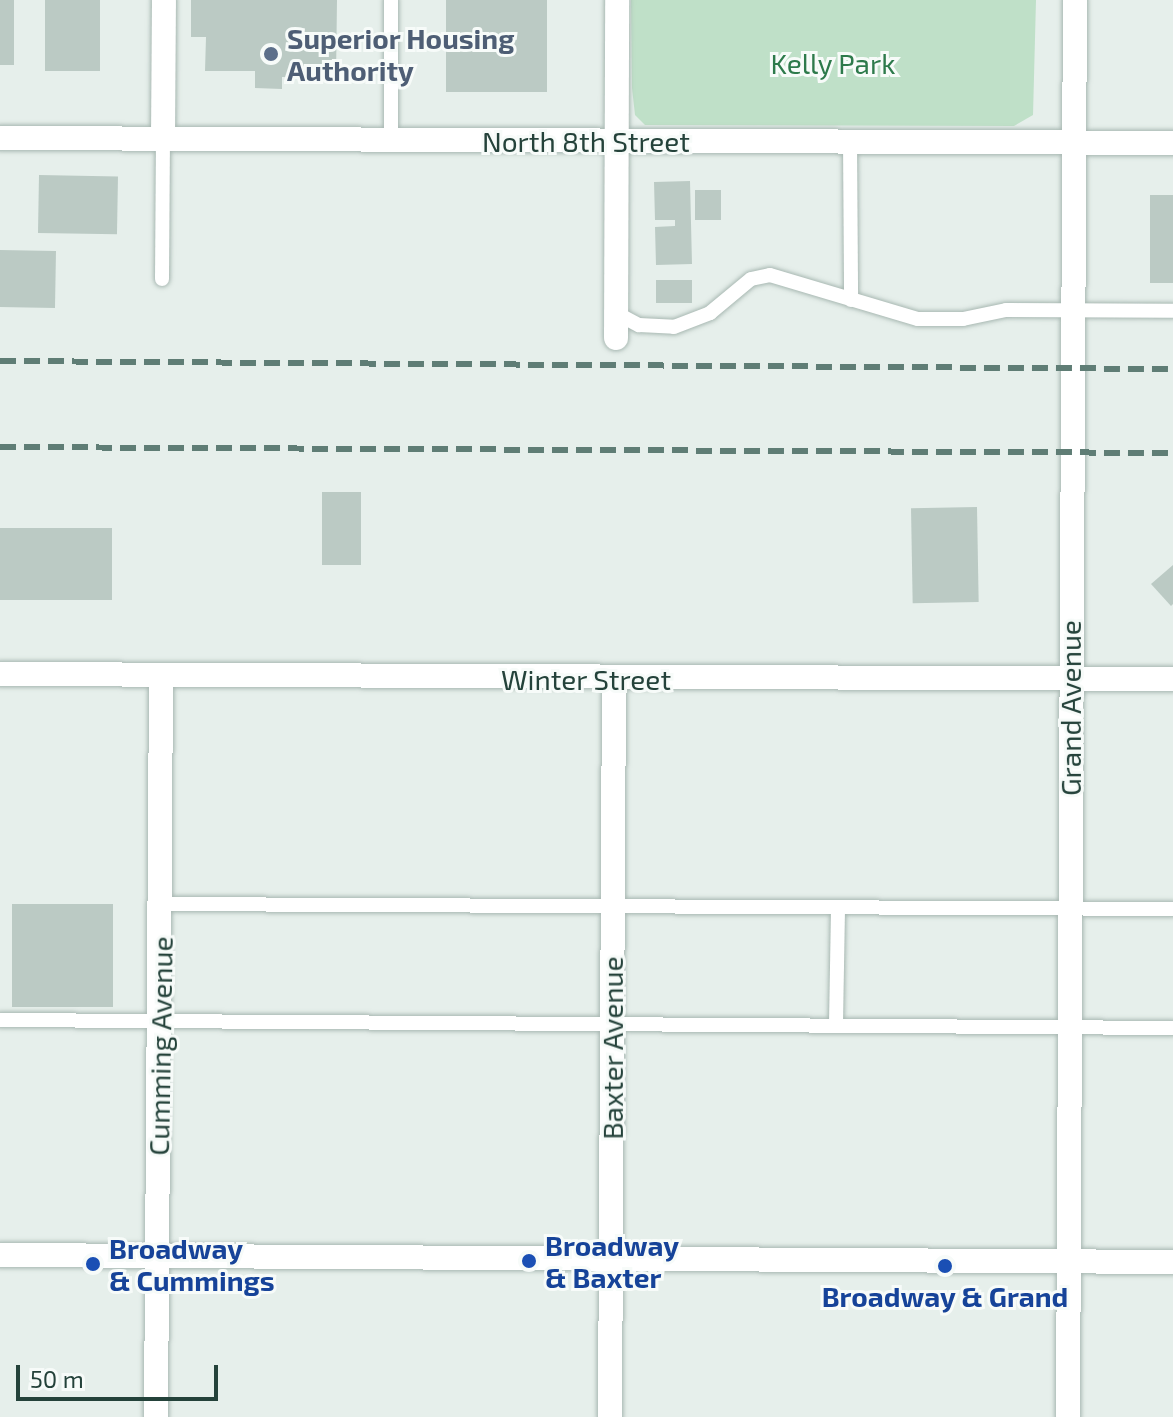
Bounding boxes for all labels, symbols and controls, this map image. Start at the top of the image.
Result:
place label: Superior Housing Authority [287,21,515,87]
marker: Superior Housing Authority [262,45,280,63]
park label: Kelly Park [770,46,896,80]
street label: North 8th Street [482,124,690,158]
street label: Grand Avenue [1053,620,1087,796]
street label: Winter Street [501,662,671,696]
street label: Cumming Avenue [141,936,179,1156]
street label: Baxter Avenue [595,956,629,1140]
place label: Broadway & Baxter [545,1228,679,1294]
place label: Broadway & Cummings [109,1231,275,1297]
marker: Broadway & Baxter [520,1252,538,1270]
marker: Broadway & Cummings [84,1255,102,1273]
marker: Broadway & Grand [936,1257,954,1275]
place label: Broadway & Grand [821,1279,1069,1313]
scale bar [20,1349,222,1399]
text: 50 m [30,1364,84,1393]

